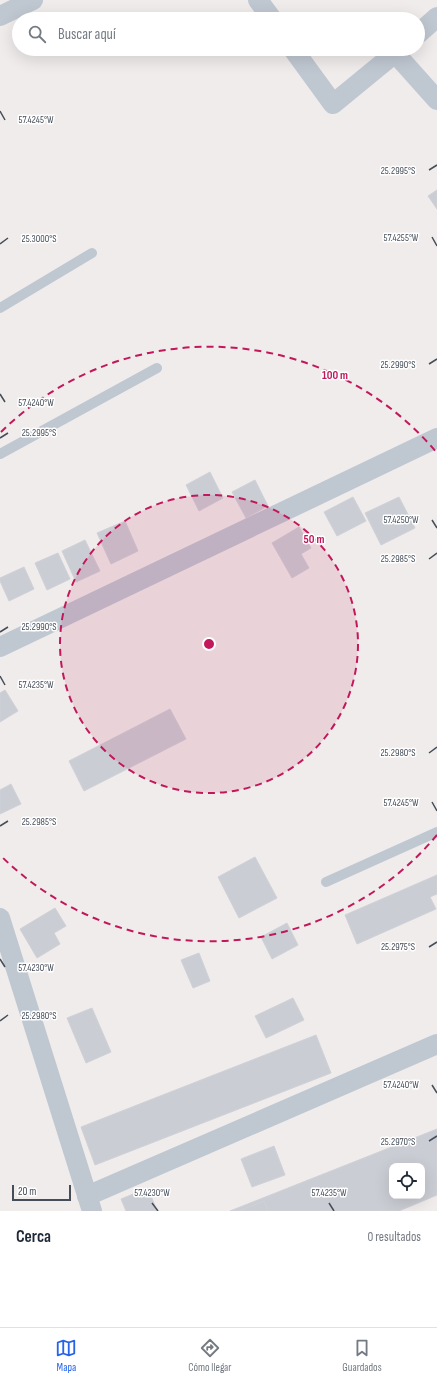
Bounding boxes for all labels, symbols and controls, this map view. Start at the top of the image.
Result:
search box [12,12,425,56]
icon: search [26,23,48,45]
text: Buscar aquí [58,25,116,44]
text: 57.4245°W [19,114,54,126]
text: 25.2995°S [381,165,415,177]
text: 57.4255°W [384,232,419,244]
text: 25.3000°S [22,233,56,245]
text: 25.2990°S [380,359,416,371]
text: 100 m [322,368,348,383]
text: 57.4240°W [18,397,54,409]
text: 25.2995°S [22,427,56,439]
text: 57.4250°W [383,514,419,526]
text: 50 m [304,532,324,547]
text: 25.2985°S [381,553,415,565]
text: 25.2990°S [21,621,57,633]
centre of rings [202,637,216,651]
text: 57.4235°W [19,679,54,691]
text: 25.2980°S [381,747,415,759]
text: 57.4245°W [384,797,419,809]
text: 25.2985°S [22,816,56,828]
text: 25.2975°S [381,941,415,953]
text: 57.4230°W [18,962,54,974]
text: 25.2980°S [22,1010,56,1022]
text: 57.4240°W [383,1079,419,1091]
text: 25.2970°S [381,1136,415,1148]
map controls [389,1163,425,1199]
button: locate [389,1163,425,1199]
scale bar [12,1183,71,1202]
text: 20 m [18,1185,36,1198]
text: 57.4230°W [134,1187,170,1199]
text: 57.4235°W [312,1187,347,1199]
text: Cerca [16,1227,51,1247]
text: 0 resultados [367,1229,421,1245]
tab: Mapa [55,1337,77,1374]
tab: Cómo llegar [188,1337,232,1374]
tab: Guardados [342,1337,382,1374]

